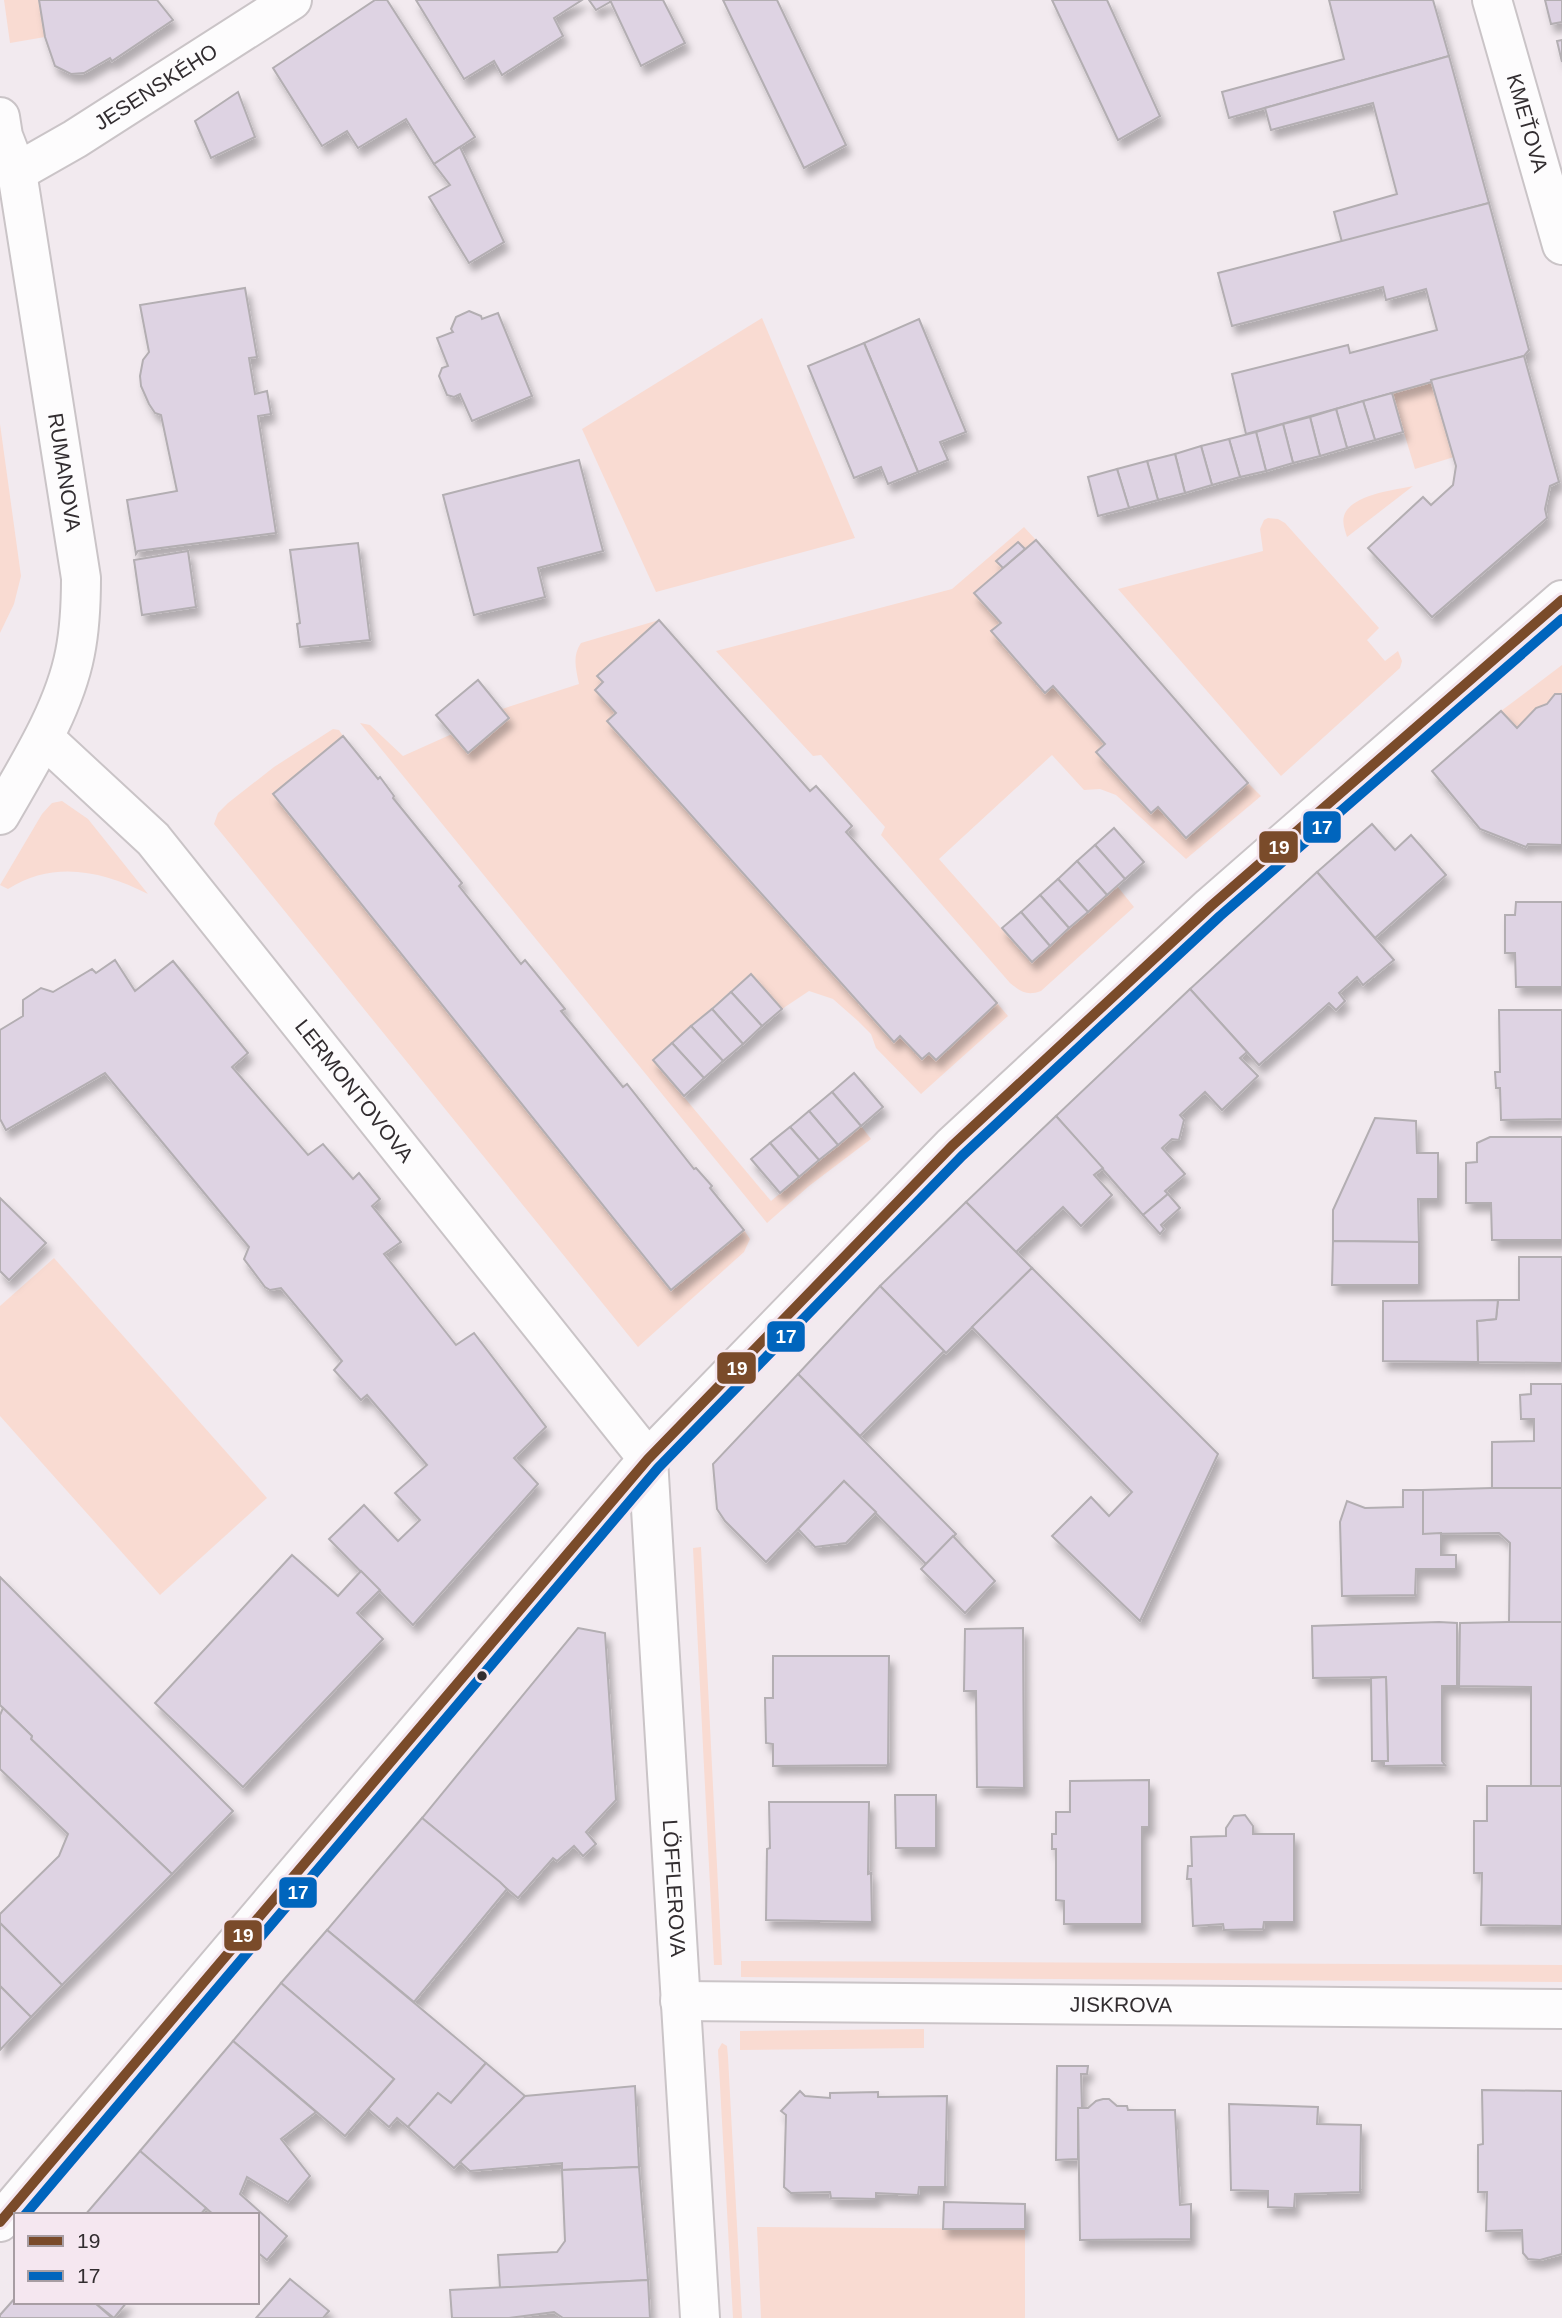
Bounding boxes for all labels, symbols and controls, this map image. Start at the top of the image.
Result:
street label: JESENSKÉHO [90,39,221,134]
street label: KMEŤOVA [1503,71,1553,175]
street label: RUMANOVA [44,411,86,533]
line badge: 17 [1302,810,1342,844]
text: 17 [1311,817,1333,838]
line badge: 19 [1258,830,1299,864]
text: 19 [1268,837,1290,858]
street label: LERMONTOVOVA [291,1015,418,1166]
line badge: 17 [766,1320,806,1353]
text: 17 [775,1326,797,1347]
line badge: 19 [716,1351,757,1385]
text: 19 [726,1358,748,1379]
unlabelled marker [475,1669,489,1683]
street label: LÖFFLEROVA [659,1819,690,1957]
line badge: 17 [278,1876,318,1909]
text: 17 [287,1882,309,1903]
line badge: 19 [223,1919,263,1952]
text: 19 [232,1925,254,1946]
street label: JISKROVA [1070,1993,1172,2016]
legend [14,2213,259,2304]
text: 19 [77,2229,100,2252]
text: 17 [77,2264,100,2287]

